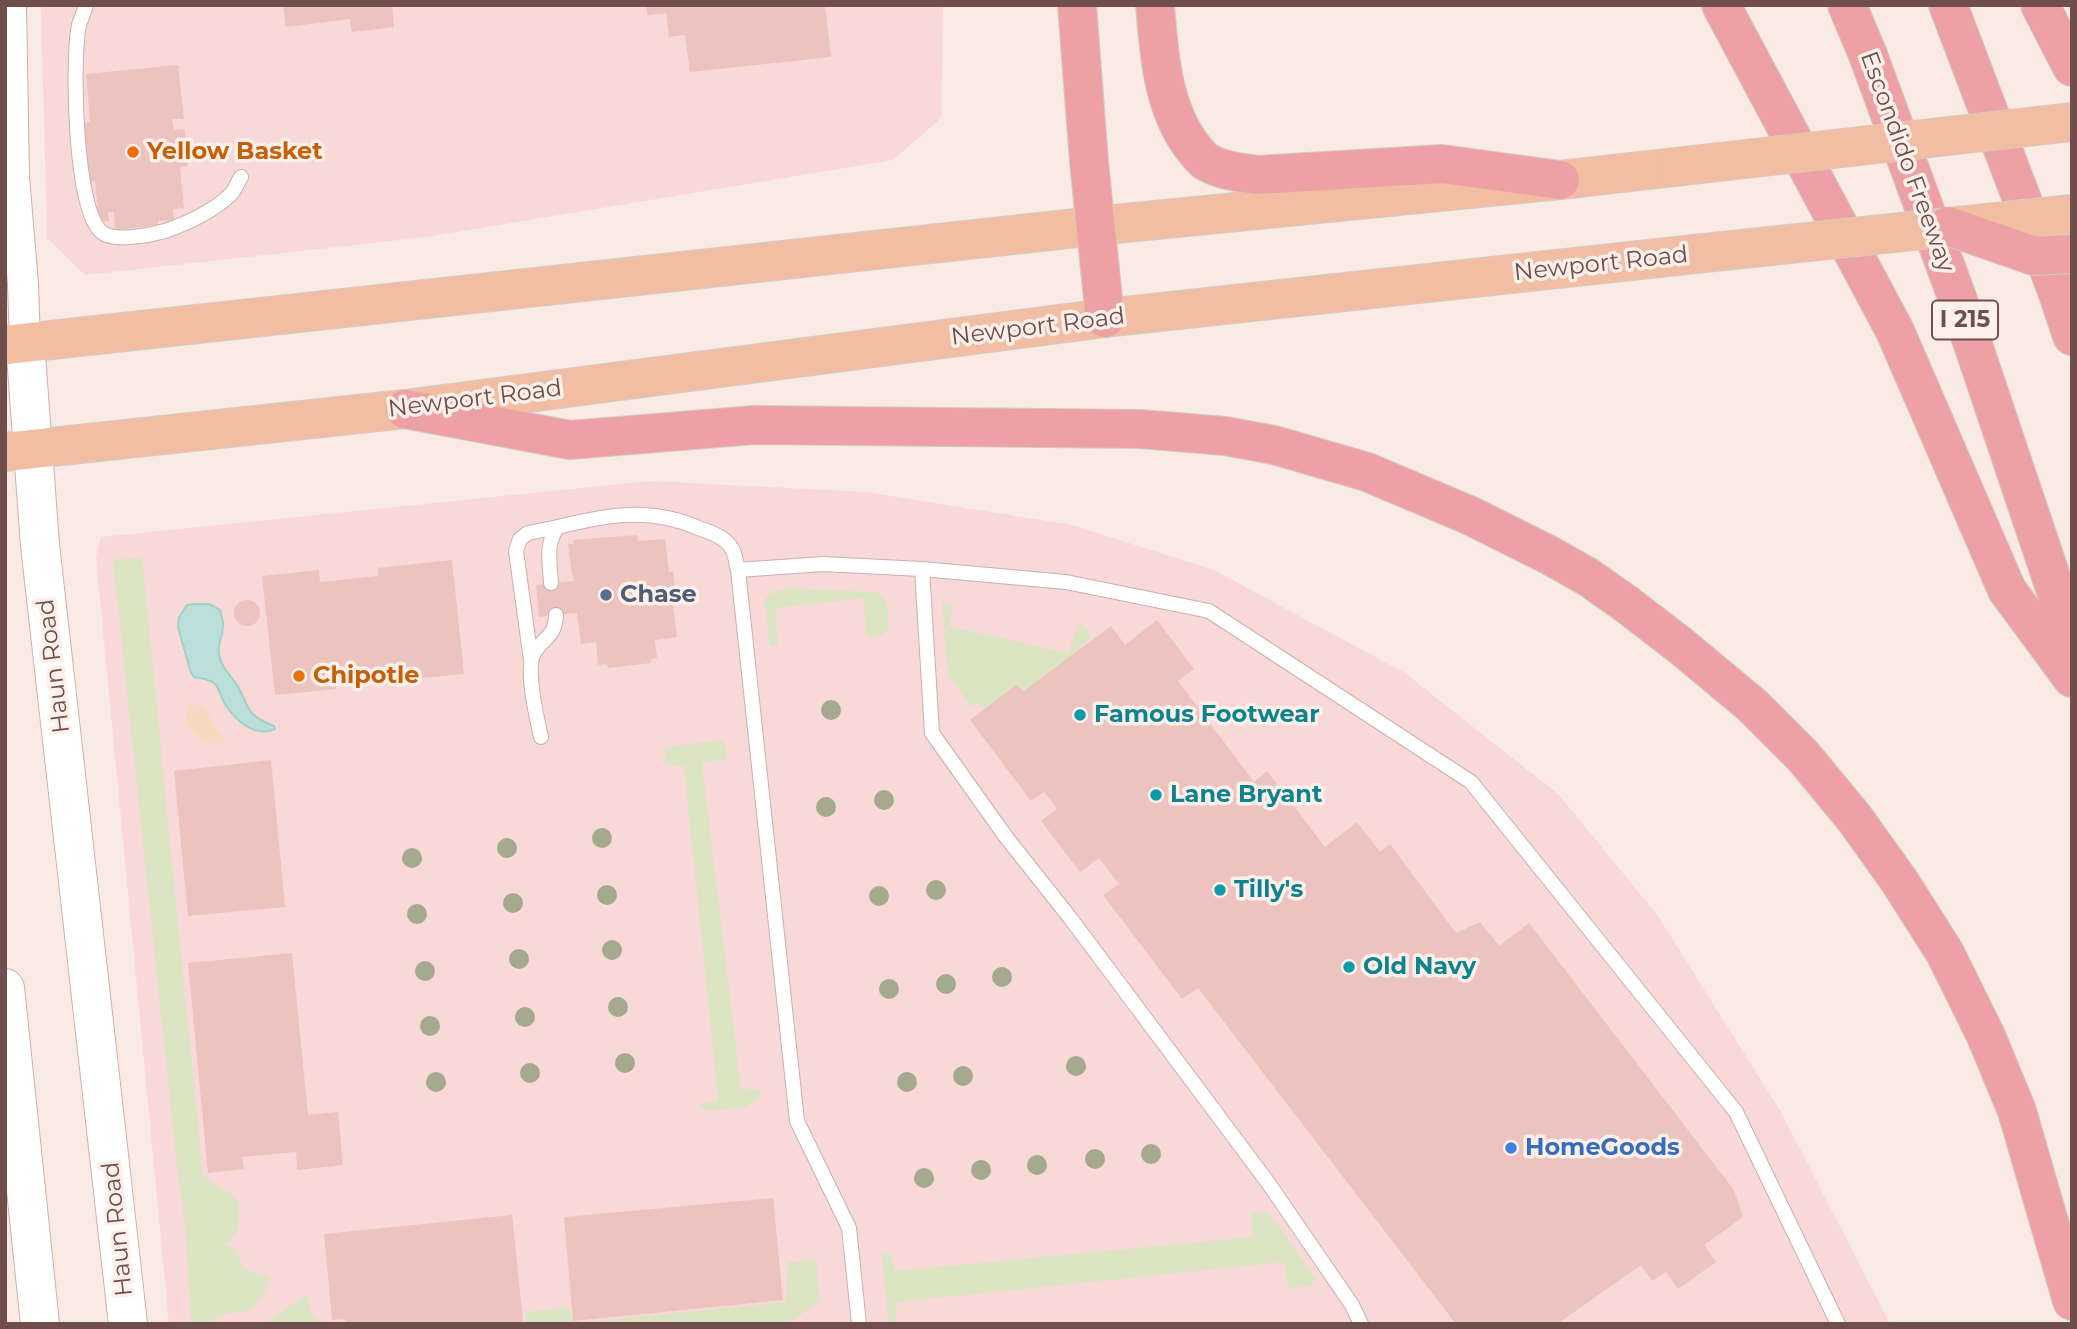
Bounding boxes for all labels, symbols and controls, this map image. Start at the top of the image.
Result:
street label: Escondido Freeway [1854,48,1960,276]
place label: Yellow Basket [147,138,323,166]
marker: Yellow Basket [125,144,141,160]
street label: Newport Road [1512,241,1690,287]
road number: I 215 [1932,300,1998,340]
street label: Newport Road [949,302,1127,352]
street label: Newport Road [386,374,564,424]
place label: Chase [620,581,697,609]
marker: Chase [598,587,614,603]
street label: Haun Road [31,597,77,735]
place label: Chipotle [313,662,419,690]
marker: Chipotle [291,668,307,684]
place label: Famous Footwear [1094,701,1320,729]
marker: Famous Footwear [1072,707,1088,723]
place label: Lane Bryant [1170,781,1322,809]
marker: Lane Bryant [1148,787,1164,803]
place label: Tilly's [1234,876,1303,904]
marker: Tilly's [1212,882,1228,898]
place label: Old Navy [1363,953,1476,981]
marker: Old Navy [1341,959,1357,975]
place label: HomeGoods [1525,1134,1680,1162]
marker: HomeGoods [1503,1140,1519,1156]
street label: Haun Road [97,1160,139,1298]

